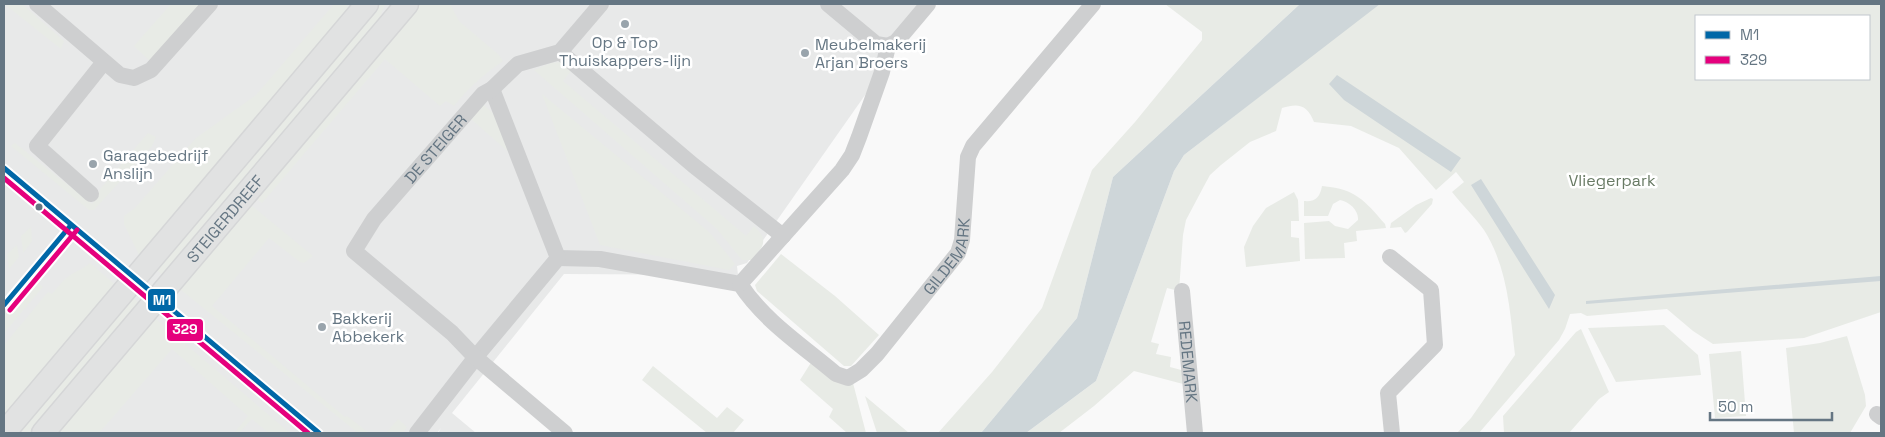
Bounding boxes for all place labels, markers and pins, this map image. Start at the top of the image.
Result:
marker: Op & Top Thuiskappers-lijn [619,18,631,30]
place label: Op & Top Thuiskappers-lijn [559,32,691,71]
place label: Meubelmakerij Arjan Broers [815,34,926,73]
marker: Meubelmakerij Arjan Broers [799,47,811,59]
place label: Garagebedrijf Anslijn [103,145,208,184]
marker: Garagebedrijf Anslijn [87,158,99,170]
unlabelled marker [34,202,44,212]
place label: Bakkerij Abbekerk [332,308,405,347]
marker: Bakkerij Abbekerk [316,321,328,333]

